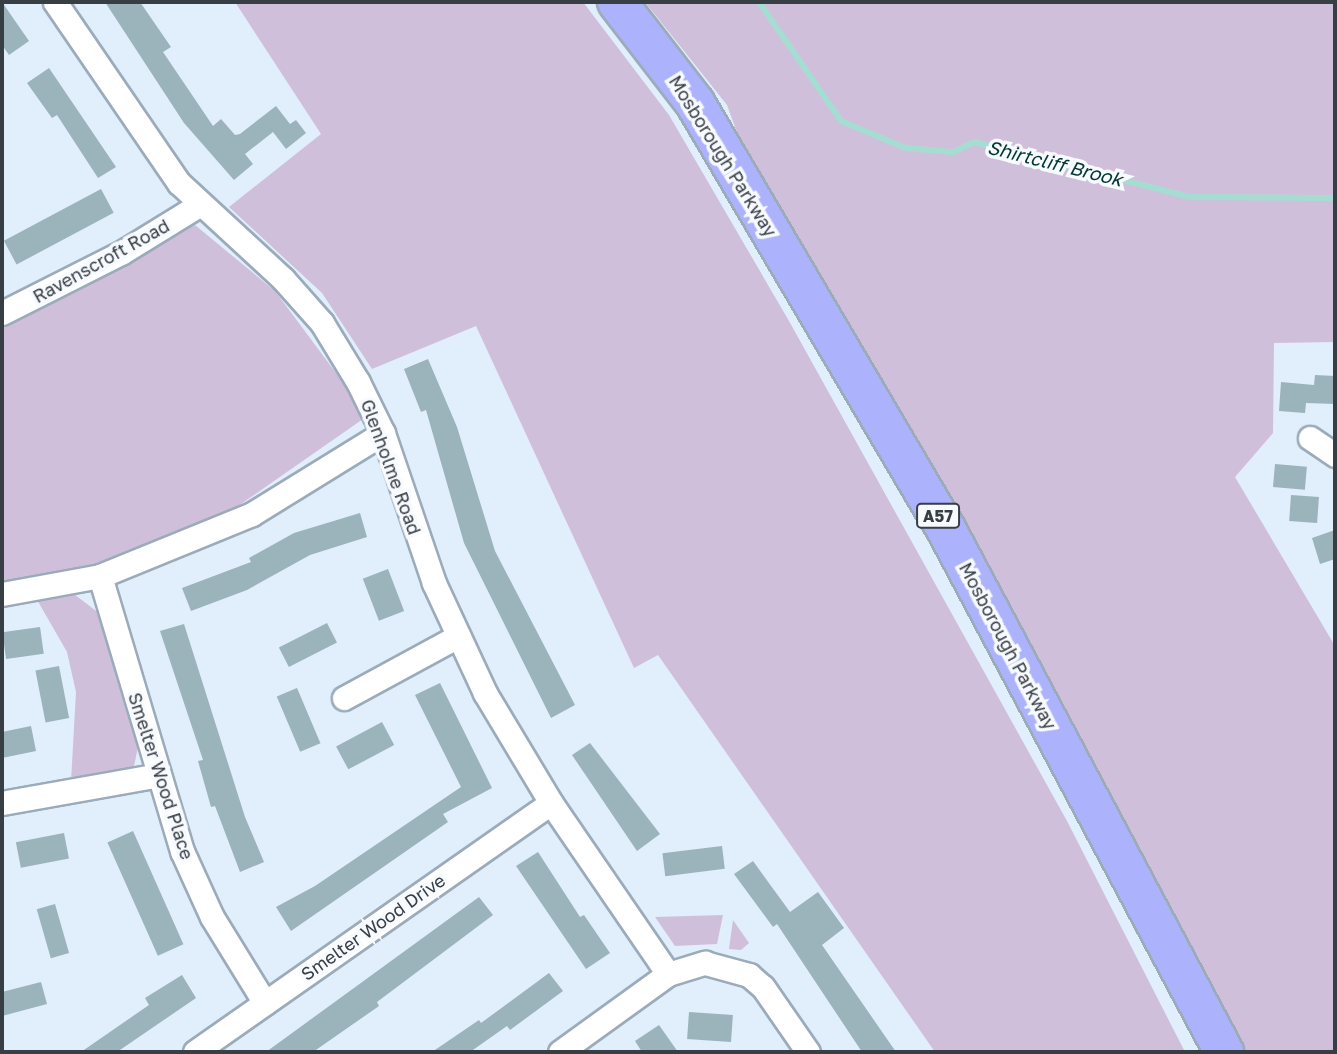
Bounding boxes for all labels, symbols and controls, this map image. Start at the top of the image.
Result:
street label: Mosborough Parkway [665,71,781,241]
water label: Shirtcliff Brook [985,135,1125,191]
street label: Ravenscroft Road [29,215,173,307]
street label: Glenholme Road [357,396,425,538]
road number: A57 [915,503,961,528]
street label: Mosborough Parkway [955,559,1061,733]
street label: Smelter Wood Place [124,690,198,862]
street label: Smelter Wood Drive [297,869,449,985]

